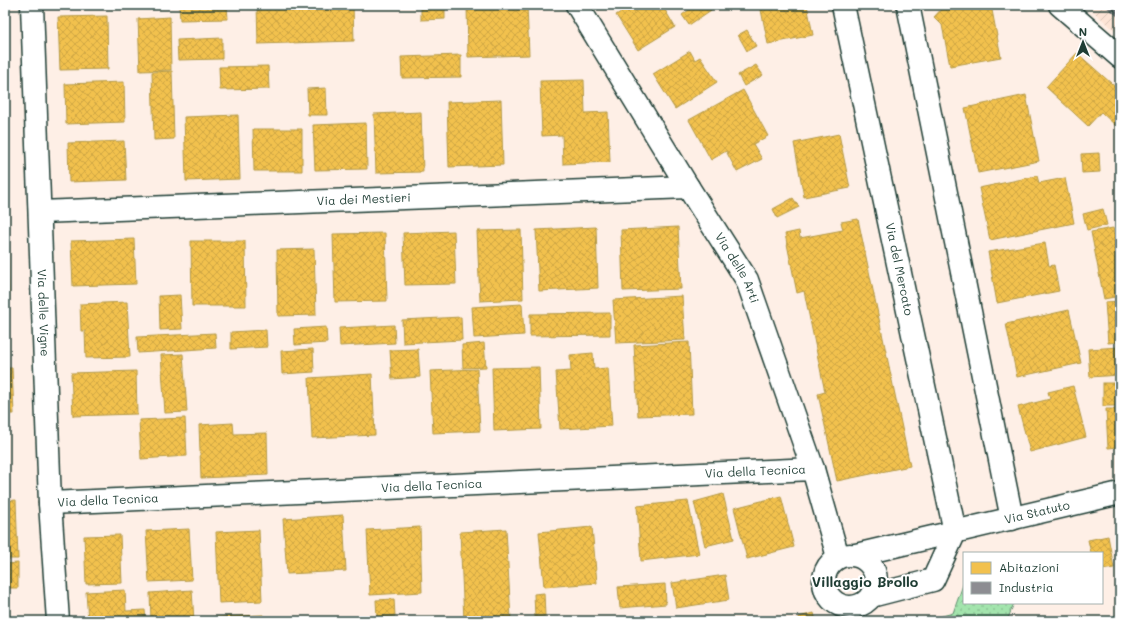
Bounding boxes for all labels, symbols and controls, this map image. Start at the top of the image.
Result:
north arrow [1063,22,1103,62]
text: N [1079,24,1087,39]
street label: Via dei Mestieri [316,189,411,208]
street label: Via del Mercato [882,221,918,317]
street label: Via delle Arti [712,229,763,305]
street label: Via delle Vigne [35,269,54,357]
street label: Via della Tecnica [704,460,806,481]
street label: Via della Tecnica [381,475,482,495]
street label: Via della Tecnica [57,489,159,510]
street label: Via Statuto [1003,496,1071,527]
legend [963,552,1103,604]
text: Abitazioni [999,559,1059,575]
district label: Villaggio Brollo [812,572,919,591]
text: Industria [999,579,1053,595]

